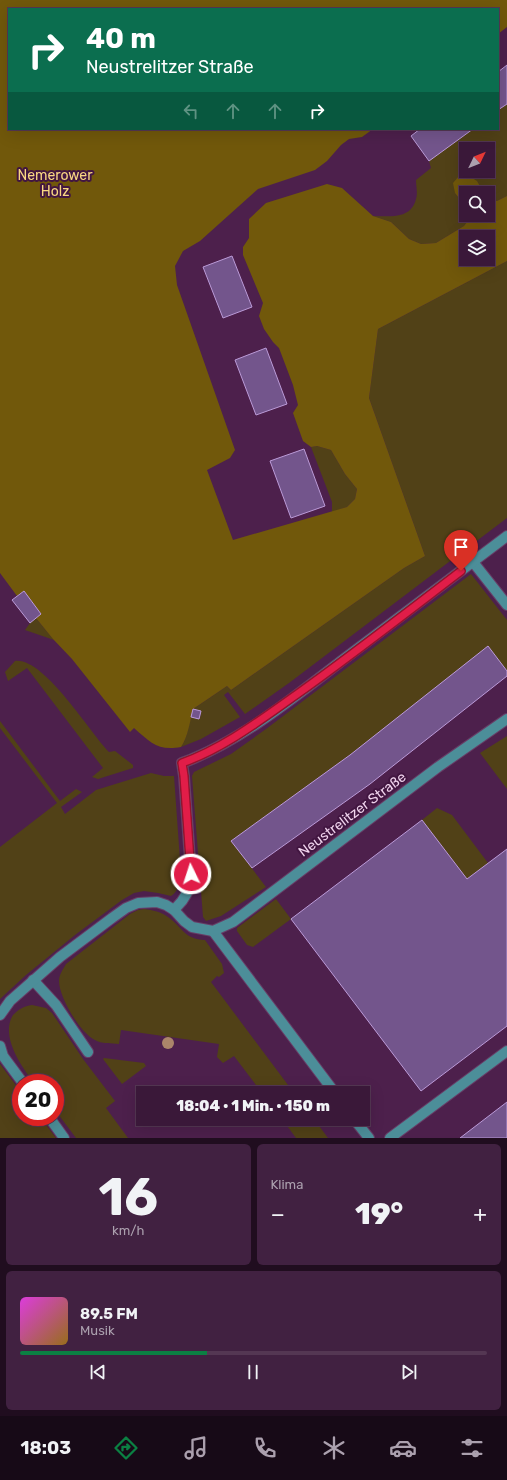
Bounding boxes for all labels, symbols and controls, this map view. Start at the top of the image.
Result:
text: 40 m [86,22,156,55]
icon: right [20,24,72,76]
text: Neustrelitzer Straße [86,56,254,78]
icon: left [180,100,202,122]
icon: ahead [222,100,244,122]
icon: ahead [264,100,286,122]
icon: right [306,100,328,122]
north arrow [459,142,495,178]
map controls [459,142,495,266]
park label: Nemerower Holz [17,167,93,200]
button: search [459,186,495,222]
button: layers [459,230,495,266]
pin [444,530,478,571]
icon: arrive [450,536,472,558]
street label: Neustrelitzer Straße [295,768,410,860]
position arrow [170,853,212,895]
speed limit sign: 20 [12,1074,64,1126]
text: 18:04 · 1 Min. · 150 m [176,1097,330,1115]
text: 16 [98,1166,158,1228]
text: Klima [271,1177,303,1192]
text: 19° [355,1196,403,1232]
text: − [271,1201,285,1228]
text: + [473,1201,487,1228]
text: km/h [112,1223,144,1238]
text: 89.5 FM [80,1305,138,1323]
text: Musik [80,1323,115,1338]
icon: previous [87,1361,109,1383]
icon: pause [242,1361,264,1383]
icon: next [398,1361,420,1383]
icon: directions [112,1434,140,1462]
icon: music [182,1434,210,1462]
icon: phone [251,1434,279,1462]
icon: climate [320,1434,348,1462]
icon: car [389,1434,417,1462]
icon: filters [458,1434,486,1462]
text: 18:03 [21,1437,71,1459]

